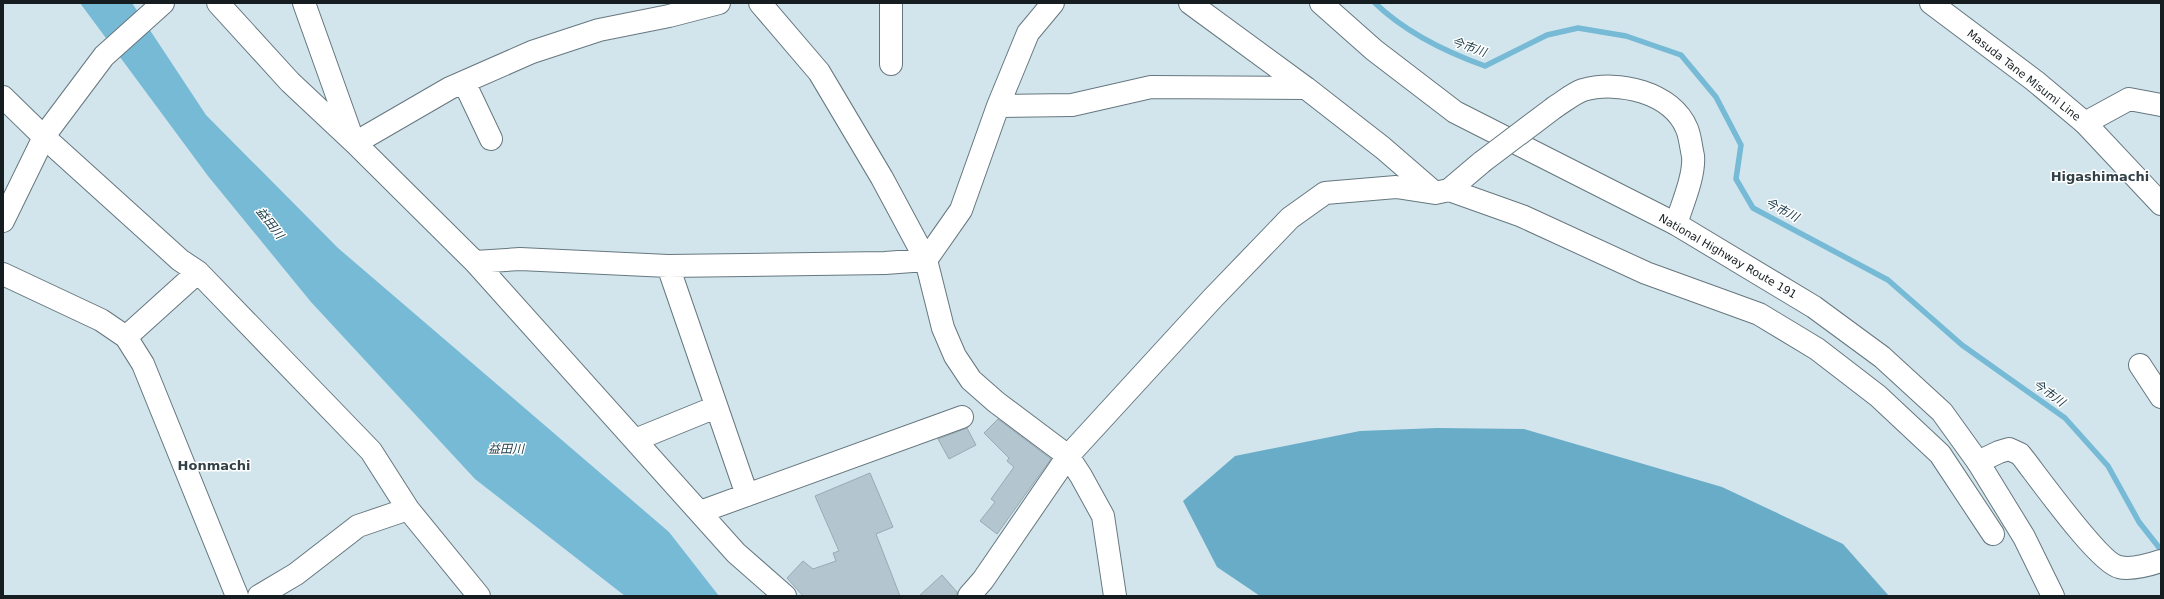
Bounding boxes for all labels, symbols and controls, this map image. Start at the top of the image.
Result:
street label: Masuda Tane Misumi Line [1964,27,2083,124]
water label: 今市川 [1450,35,1490,60]
district label: Higashimachi [2051,169,2149,184]
water label: 今市川 [1763,195,1803,226]
water label: 益田川 [253,205,288,243]
street label: National Highway Route 191 [1657,212,1799,301]
water label: 今市川 [2030,377,2069,410]
water label: 益田川 [488,442,526,456]
district label: Honmachi [178,458,250,473]

